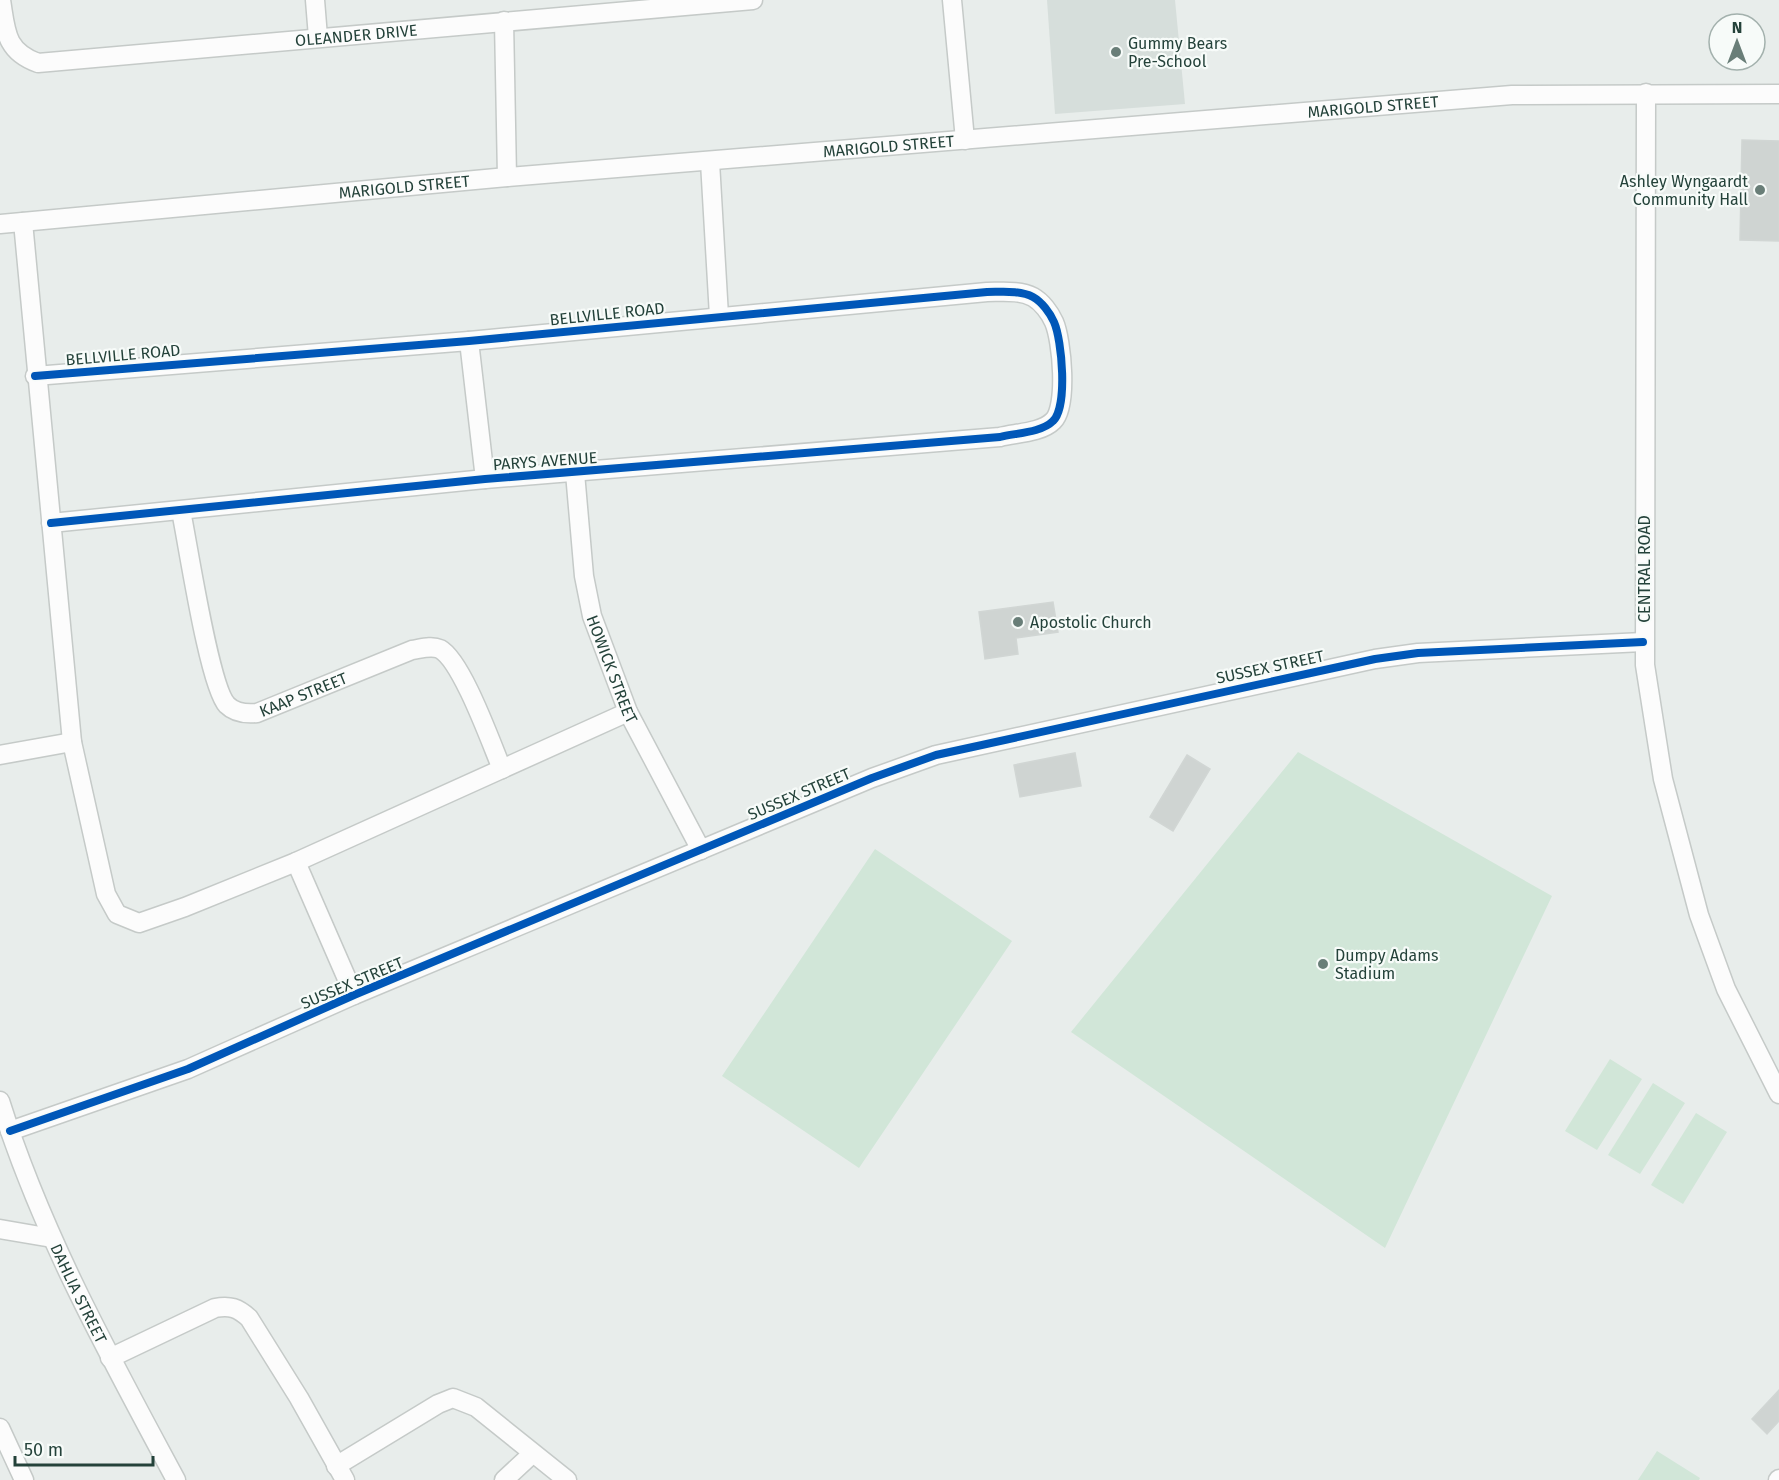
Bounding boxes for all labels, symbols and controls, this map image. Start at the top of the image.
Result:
north arrow [1707,12,1767,72]
text: N [1732,18,1742,37]
street label: OLEANDER DRIVE [294,20,418,50]
place label: Gummy Bears Pre-School [1128,34,1227,71]
marker: Gummy Bears Pre-School [1109,45,1123,59]
street label: MARIGOLD STREET [1307,91,1440,121]
street label: MARIGOLD STREET [822,131,956,161]
street label: MARIGOLD STREET [338,171,471,202]
place label: Ashley Wyngaardt Community Hall [1620,172,1748,209]
marker: Ashley Wyngaardt Community Hall [1753,183,1767,197]
street label: BELLVILLE ROAD [549,299,665,329]
street label: BELLVILLE ROAD [65,341,181,369]
street label: PARYS AVENUE [492,448,598,474]
street label: CENTRAL ROAD [1635,515,1654,623]
street label: HOWICK STREET [583,612,642,727]
place label: Apostolic Church [1030,613,1152,632]
marker: Apostolic Church [1011,615,1025,629]
street label: SUSSEX STREET [1214,646,1326,688]
street label: KAAP STREET [256,668,350,721]
street label: SUSSEX STREET [745,764,854,824]
place label: Dumpy Adams Stadium [1335,946,1439,983]
street label: SUSSEX STREET [298,953,407,1013]
marker: Dumpy Adams Stadium [1316,957,1330,971]
street label: DAHLIA STREET [47,1241,111,1347]
scale bar [15,1429,153,1467]
text: 50 m [24,1439,63,1461]

